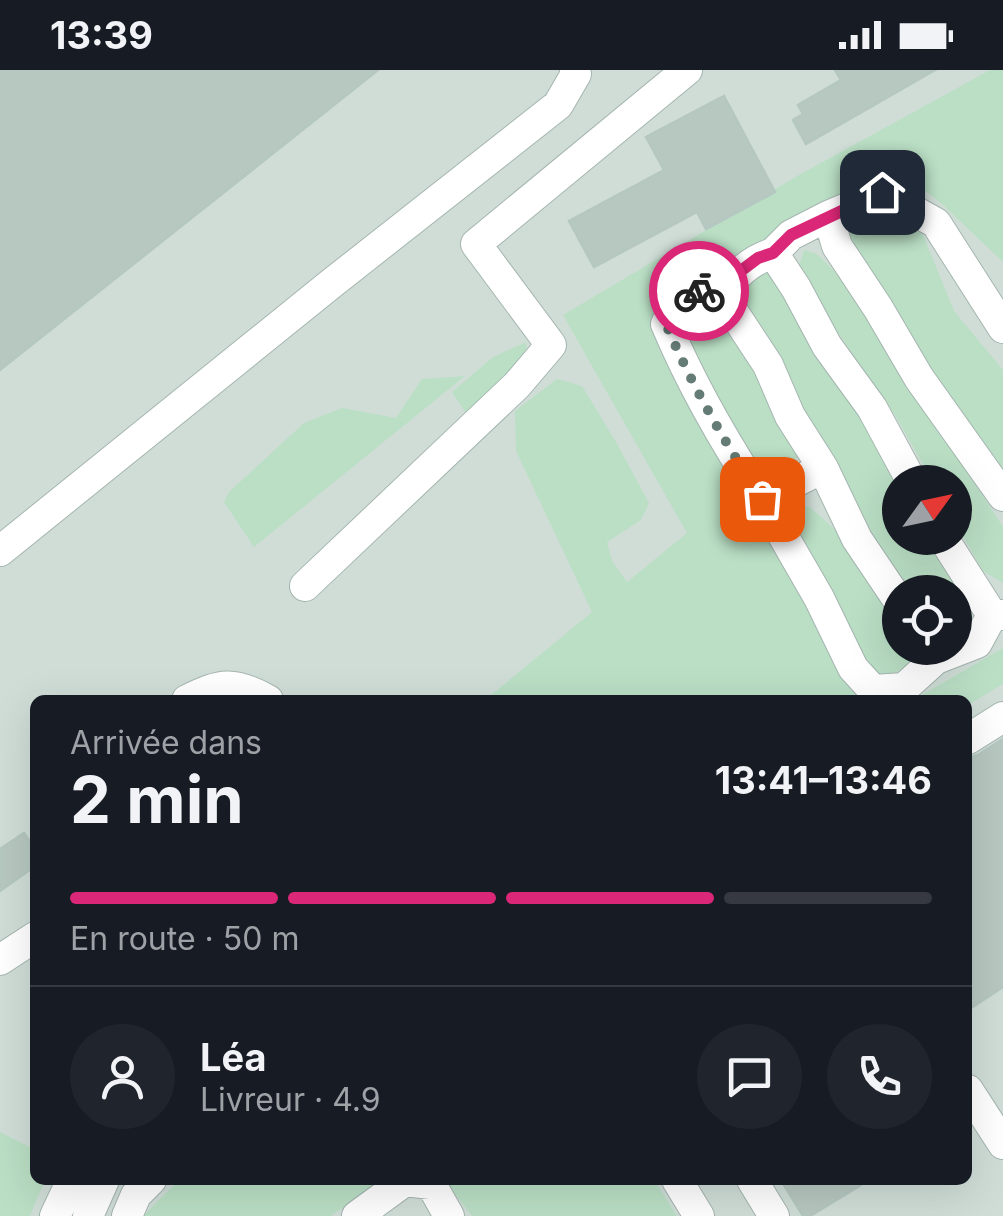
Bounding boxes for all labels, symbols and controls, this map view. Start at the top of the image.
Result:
text: 13:39 [50,12,153,58]
pin [840,150,925,235]
icon: home [855,165,910,220]
courier [649,241,749,341]
icon: bike [672,264,727,319]
pin [720,457,805,542]
north arrow [882,465,972,555]
map controls [882,465,972,665]
icon: bag [735,472,790,527]
button: locate [882,575,972,665]
text: Arrivée dans [70,723,262,762]
text: 13:41–13:46 [715,757,932,803]
text: 2 min [70,760,244,839]
text: En route · 50 m [70,919,299,958]
button: person [70,1024,175,1129]
button: chat [697,1024,802,1129]
button: phone [827,1024,932,1129]
text: Léa [200,1034,267,1080]
text: Livreur · 4.9 [200,1080,381,1119]

